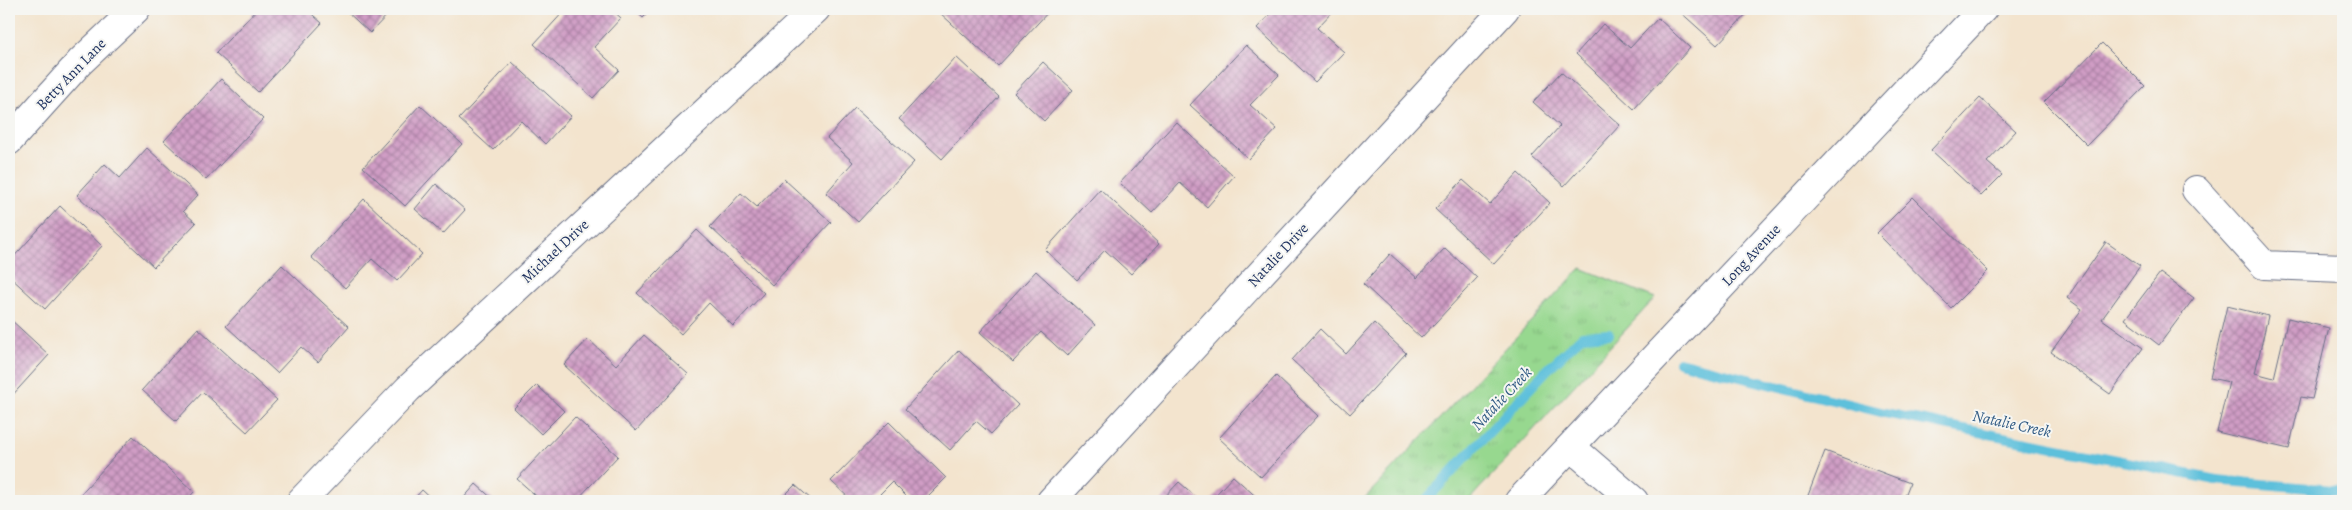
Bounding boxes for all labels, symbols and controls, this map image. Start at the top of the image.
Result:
street label: Betty Ann Lane [32,34,111,114]
street label: Michael Drive [517,214,593,287]
street label: Natalie Drive [1243,218,1313,291]
street label: Long Avenue [1717,219,1785,291]
water label: Natalie Creek [1466,362,1537,435]
water label: Natalie Creek [1970,405,2053,443]

